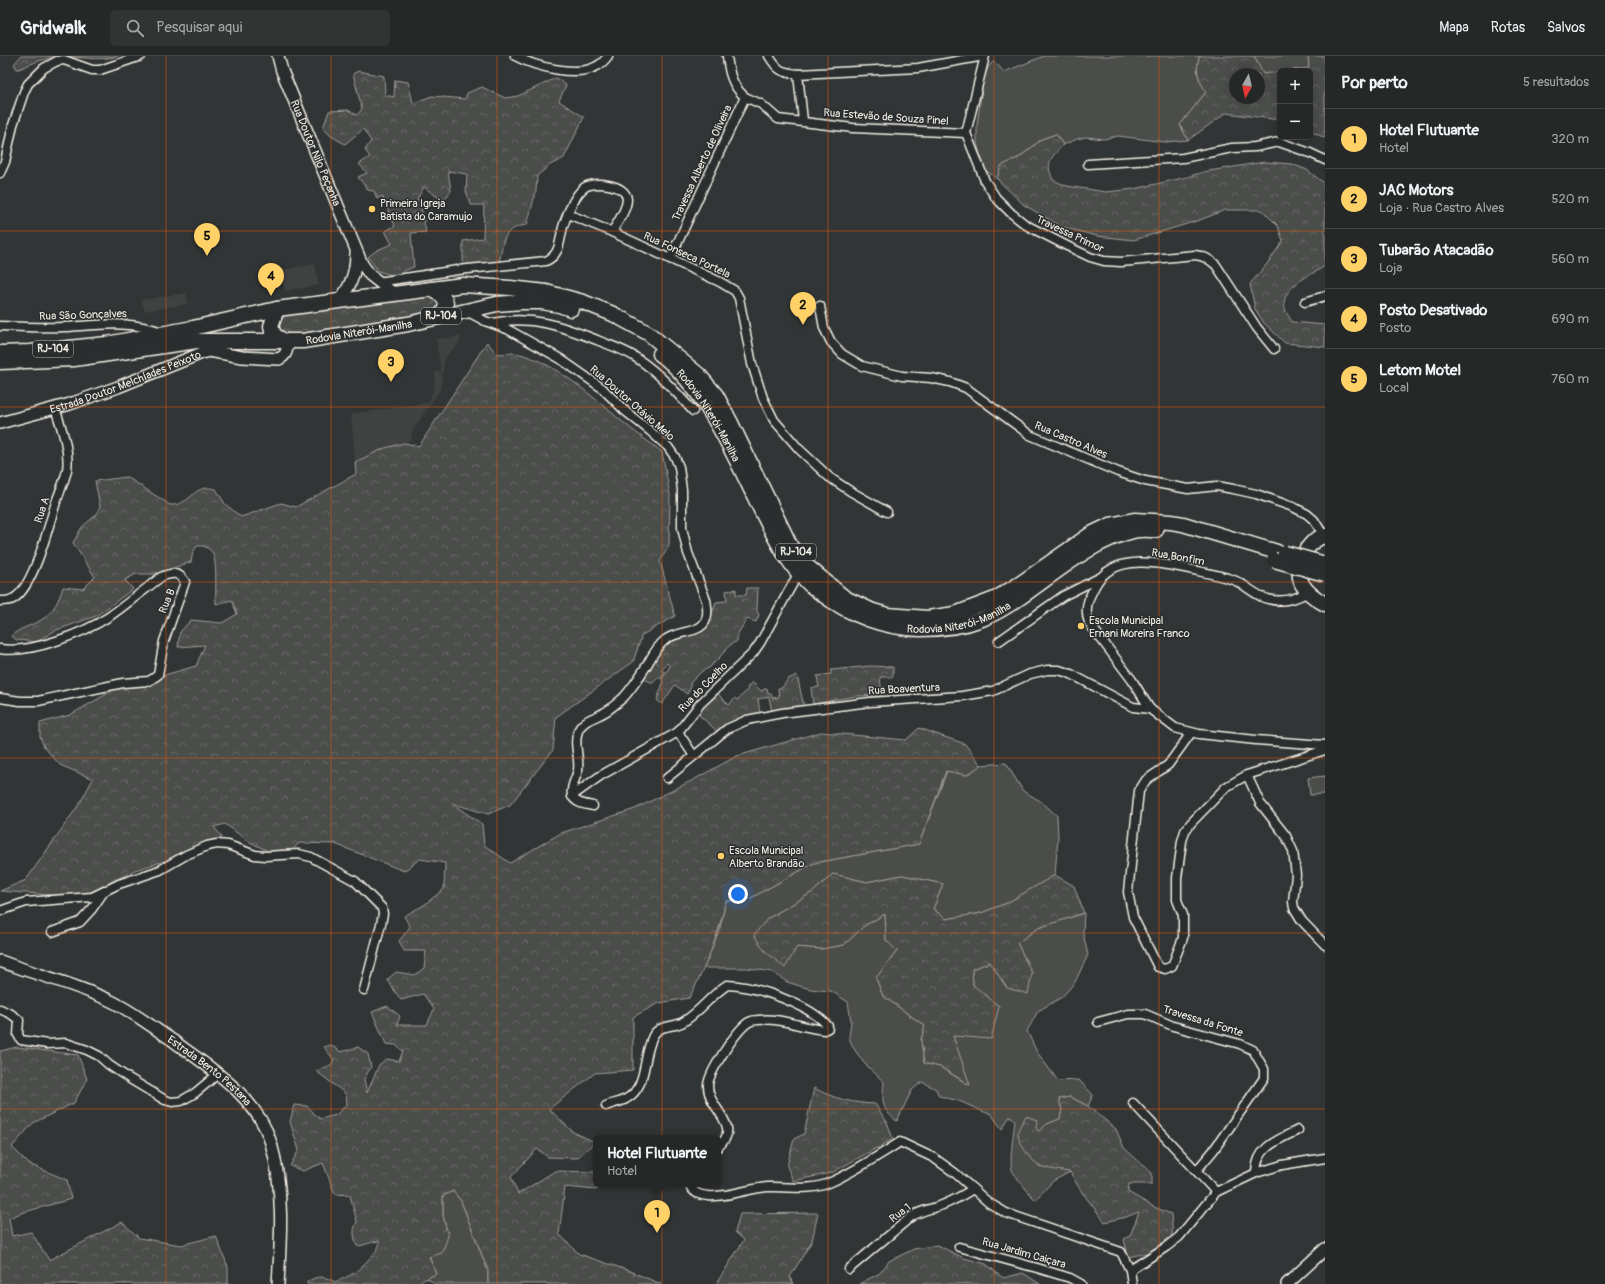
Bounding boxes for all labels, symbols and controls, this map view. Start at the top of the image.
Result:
search box [110,10,390,46]
text: Gridwalk [20,16,86,40]
icon: search [124,17,146,39]
text: Pesquisar aqui [156,18,242,37]
text: Mapa [1439,19,1469,36]
text: Rotas [1491,19,1525,36]
text: Salvos [1547,19,1585,36]
north arrow [1229,68,1265,104]
map controls [1277,68,1313,140]
button: + [1277,68,1313,104]
text: Por perto [1341,72,1408,93]
text: 5 resultados [1523,74,1589,90]
street label: Rua Doutor Nilo Peçanha [288,98,344,208]
street label: Travessa Alberto de Oliveira [669,103,735,223]
button: − [1277,104,1313,140]
street label: Rua Estevão de Souza Pinel [823,106,949,128]
text: Hotel Flutuante [1379,121,1479,140]
text: 1 [1351,131,1357,147]
text: 320 m [1551,131,1589,147]
text: Hotel [1379,140,1409,156]
text: JAC Motors [1379,181,1453,200]
text: 2 [1350,191,1358,207]
text: 520 m [1551,191,1589,207]
place label: Primeira Igreja Batista do Caramujo [380,197,472,223]
text: Loja · Rua Castro Alves [1379,200,1504,216]
marker: Primeira Igreja Batista do Caramujo [367,204,377,214]
street label: Travessa Primor [1034,213,1106,255]
pin: 5 [194,223,220,256]
street label: Rua Fonseca Portela [642,229,732,281]
text: Tubarão Atacadão [1379,241,1494,260]
text: 3 [1350,251,1358,267]
text: 560 m [1551,251,1589,267]
text: Loja [1379,260,1402,276]
pin: 4 [258,263,284,296]
pin: 2 [790,292,816,325]
text: Posto Desativado [1379,301,1487,320]
street label: Rua São Gonçalves [39,307,127,323]
road number: RJ-104 [421,308,461,324]
text: 4 [1350,311,1358,327]
text: 690 m [1551,311,1589,327]
street label: Rodovia Niterói-Manilha [305,317,413,347]
text: Posto [1379,320,1411,336]
road number: RJ-104 [33,341,73,357]
street label: Estrada Doutor Melchíades Peixoto [48,348,203,416]
pin: 3 [378,349,404,382]
text: Letom Motel [1379,361,1461,380]
street label: Rua Doutor Otávio Melo [587,363,677,443]
street label: Rodovia Niterói-Manilha [674,366,743,464]
text: 5 [1350,371,1358,387]
text: 760 m [1551,371,1589,387]
text: Local [1379,380,1409,396]
street label: Rua Castro Alves [1033,419,1109,461]
street label: Rua A [32,495,52,525]
road number: RJ-104 [776,544,816,560]
street label: Rua Bonfim [1150,546,1206,568]
street label: Rua B [156,587,178,615]
street label: Rodovia Niterói-Manilha [906,599,1013,636]
place label: Escola Municipal Ernani Moreira Franco [1089,614,1190,640]
marker: Escola Municipal Ernani Moreira Franco [1076,621,1086,631]
street label: Rua do Coelho [676,659,730,715]
street label: Rua Boaventura [868,681,940,697]
place label: Escola Municipal Alberto Brandão [729,844,804,870]
marker: Escola Municipal Alberto Brandão [716,851,726,861]
your location [728,884,748,904]
street label: Travessa da Fonte [1161,1003,1245,1040]
street label: Estrada Bento Pestana [165,1033,254,1108]
popup [593,1135,721,1187]
text: Hotel Flutuante [607,1144,707,1163]
text: Hotel [607,1163,637,1179]
pin: 1 [644,1200,670,1233]
street label: Rua 1 [887,1201,913,1225]
street label: Rua Jardim Caiçara [981,1235,1067,1271]

